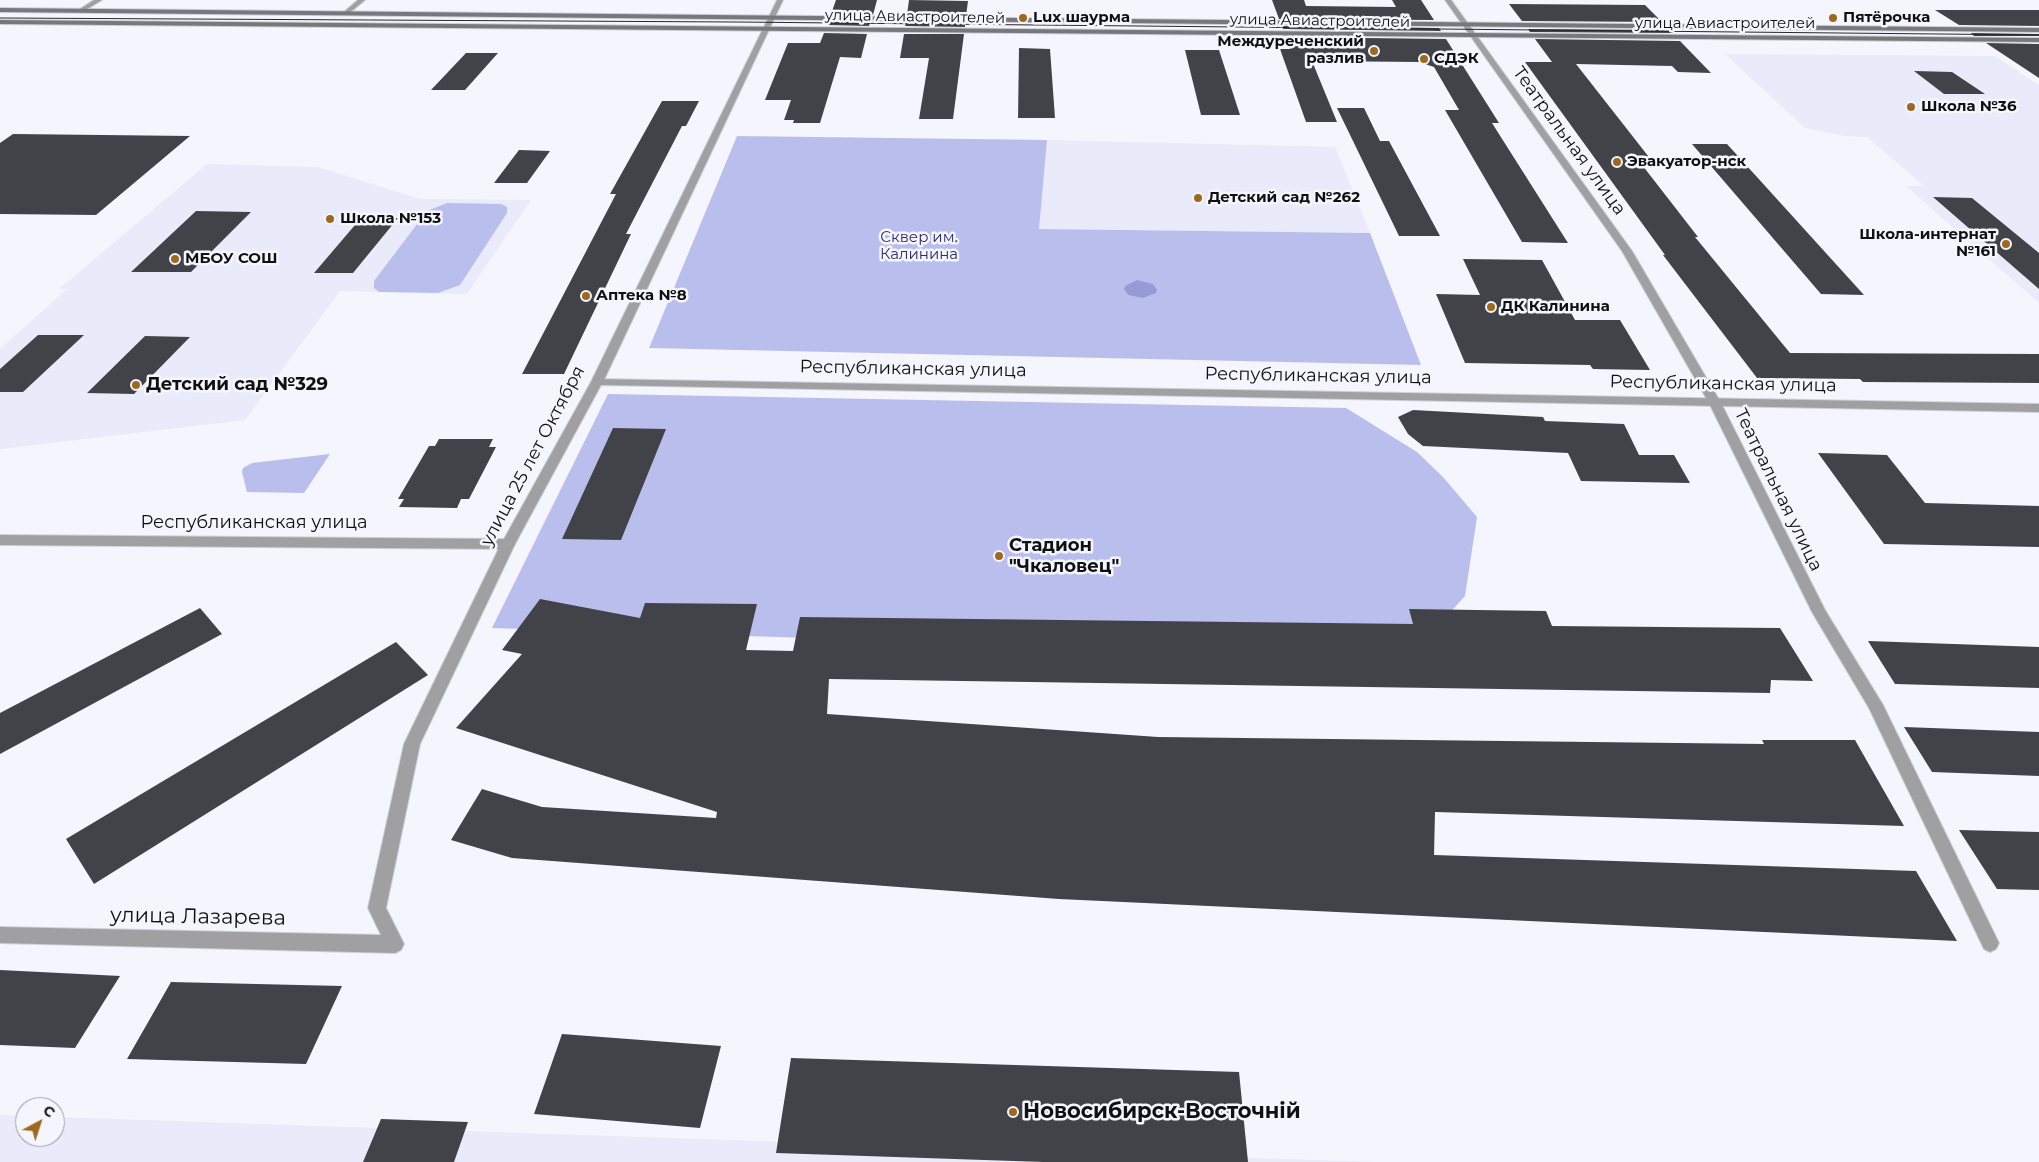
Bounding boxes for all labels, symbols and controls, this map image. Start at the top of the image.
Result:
street label: улица Авиастроителей [825,6,1005,28]
place label: Lux шаурма [1033,9,1130,27]
place label: Пятёрочка [1843,9,1930,27]
street label: улица Авиастроителей [1230,10,1410,32]
marker: Lux шаурма [1017,12,1029,24]
marker: Пятёрочка [1827,12,1839,24]
street label: улица Авиастроителей [1635,15,1815,33]
place label: Междуреченский разлив [1217,33,1364,68]
marker: Междуреченский разлив [1368,45,1380,57]
place label: СДЭК [1434,50,1479,68]
marker: СДЭК [1418,53,1430,65]
street label: Театральная улица [1508,63,1630,219]
place label: Школа №36 [1921,98,2017,116]
marker: Школа №36 [1905,101,1917,113]
place label: Эвакуатор-нск [1627,153,1746,171]
marker: Эвакуатор-нск [1611,156,1623,168]
place label: Детский сад №262 [1208,189,1360,207]
marker: Детский сад №262 [1192,192,1204,204]
place label: Школа №153 [340,210,441,228]
marker: Школа №153 [324,213,336,225]
place label: Школа-интернат №161 [1859,226,1996,261]
park label: Сквер им. Калинина [880,229,958,264]
marker: Школа-интернат №161 [2000,238,2012,250]
place label: МБОУ СОШ [185,250,277,268]
marker: МБОУ СОШ [169,253,181,265]
place label: Аптека №8 [596,287,687,305]
marker: Аптека №8 [580,290,592,302]
place label: ДК Калинина [1501,298,1610,316]
marker: ДК Калинина [1485,301,1497,313]
street label: Республиканская улица [799,356,1027,382]
street label: улица 25 лет Октября [476,362,590,550]
street label: Республиканская улица [1204,363,1432,389]
street label: Республиканская улица [1609,371,1837,397]
place label: Детский сад №329 [146,374,328,396]
marker: Детский сад №329 [130,379,142,391]
street label: Театральная улица [1729,405,1827,575]
street label: Республиканская улица [140,512,368,534]
place label: Стадион "Чкаловец" [1009,535,1119,578]
marker: Стадион "Чкаловец" [993,550,1005,562]
street label: улица Лазарева [110,903,286,931]
north arrow [15,1097,65,1147]
place label: Новосибирск-Восточній [1023,1099,1301,1125]
text: С [39,1101,59,1121]
marker: Новосибирск-Восточній [1007,1106,1019,1118]

